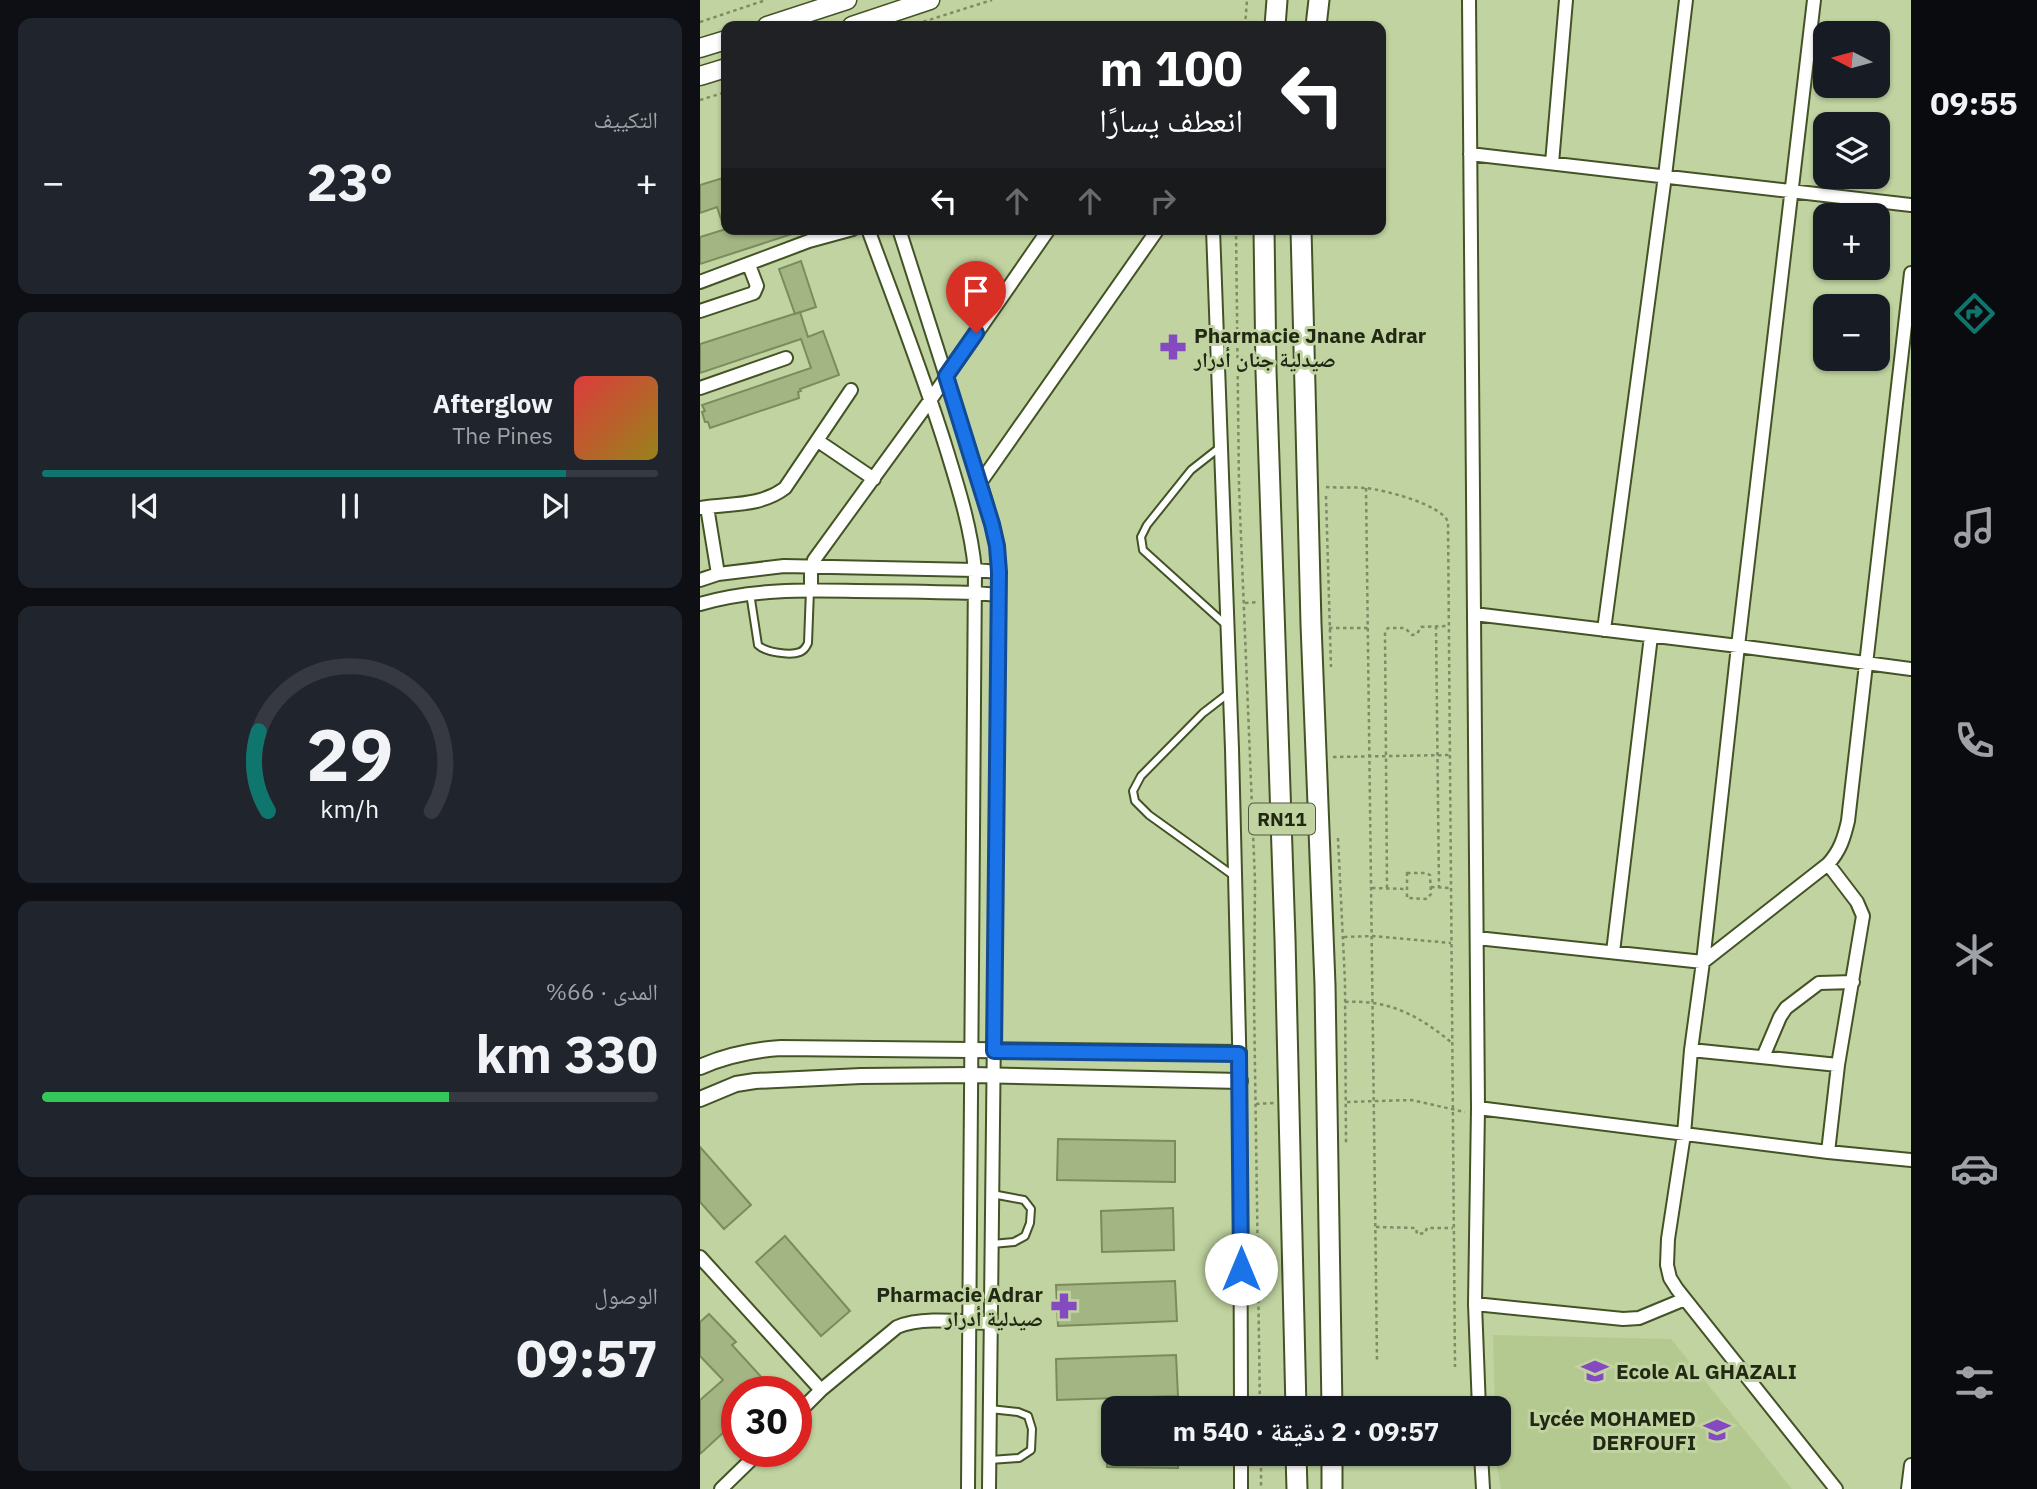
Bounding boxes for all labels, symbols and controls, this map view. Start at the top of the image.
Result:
north arrow [1813,21,1890,98]
map controls [1813,21,1890,371]
text: 100 m [1099,36,1243,99]
icon: left [1267,49,1358,140]
text: 09:55 [1930,82,2018,124]
text: انعطف يسارًا [1099,99,1243,141]
text: التكييف [593,104,658,134]
button: layers [1813,112,1890,189]
text: 23° [307,148,393,215]
text: − [42,157,65,206]
text: + [635,157,658,206]
icon: left [925,182,963,220]
icon: ahead [998,182,1036,220]
icon: ahead [1071,182,1109,220]
icon: right [1144,182,1182,220]
button: + [1813,203,1890,280]
pin [946,261,1006,333]
icon: arrive [957,272,995,310]
icon: directions [1950,289,1999,338]
button: − [1813,294,1890,371]
place label: Pharmacie Jnane Adrar صيدلية جنان أدرار [1193,321,1427,373]
pharmacy icon: Pharmacie Jnane Adrar صيدلية جنان أدرار [1158,332,1188,362]
text: Afterglow [433,386,553,420]
text: The Pines [452,420,553,450]
icon: previous [126,487,164,525]
icon: pause [331,487,369,525]
icon: next [536,487,574,525]
icon: music [1950,503,1999,552]
text: 29 [306,706,394,801]
icon: phone [1950,716,1999,765]
text: km/h [321,791,379,824]
road number: RN11 [1249,804,1315,834]
icon: climate [1950,930,1999,979]
text: المدى · 66% [546,976,658,1006]
text: 330 km [476,1020,658,1087]
icon: car [1950,1144,1999,1193]
position arrow [1204,1232,1278,1306]
text: الوصول [594,1280,658,1310]
place label: Pharmacie Adrar صيدلية أدرار [876,1280,1044,1332]
pharmacy icon: Pharmacie Adrar صيدلية أدرار [1049,1291,1079,1321]
text: 09:57 [516,1324,658,1391]
school or university icon: Ecole AL GHAZALI [1580,1356,1610,1386]
place label: Ecole AL GHAZALI [1616,1357,1797,1385]
icon: filters [1950,1358,1999,1407]
speed limit sign: 30 [721,1376,812,1467]
place label: Lycée MOHAMED DERFOUFI [1529,1404,1696,1456]
text: 09:57 · 2 دقيقة · 540 m [1173,1414,1439,1448]
school or university icon: Lycée MOHAMED DERFOUFI [1702,1415,1732,1445]

